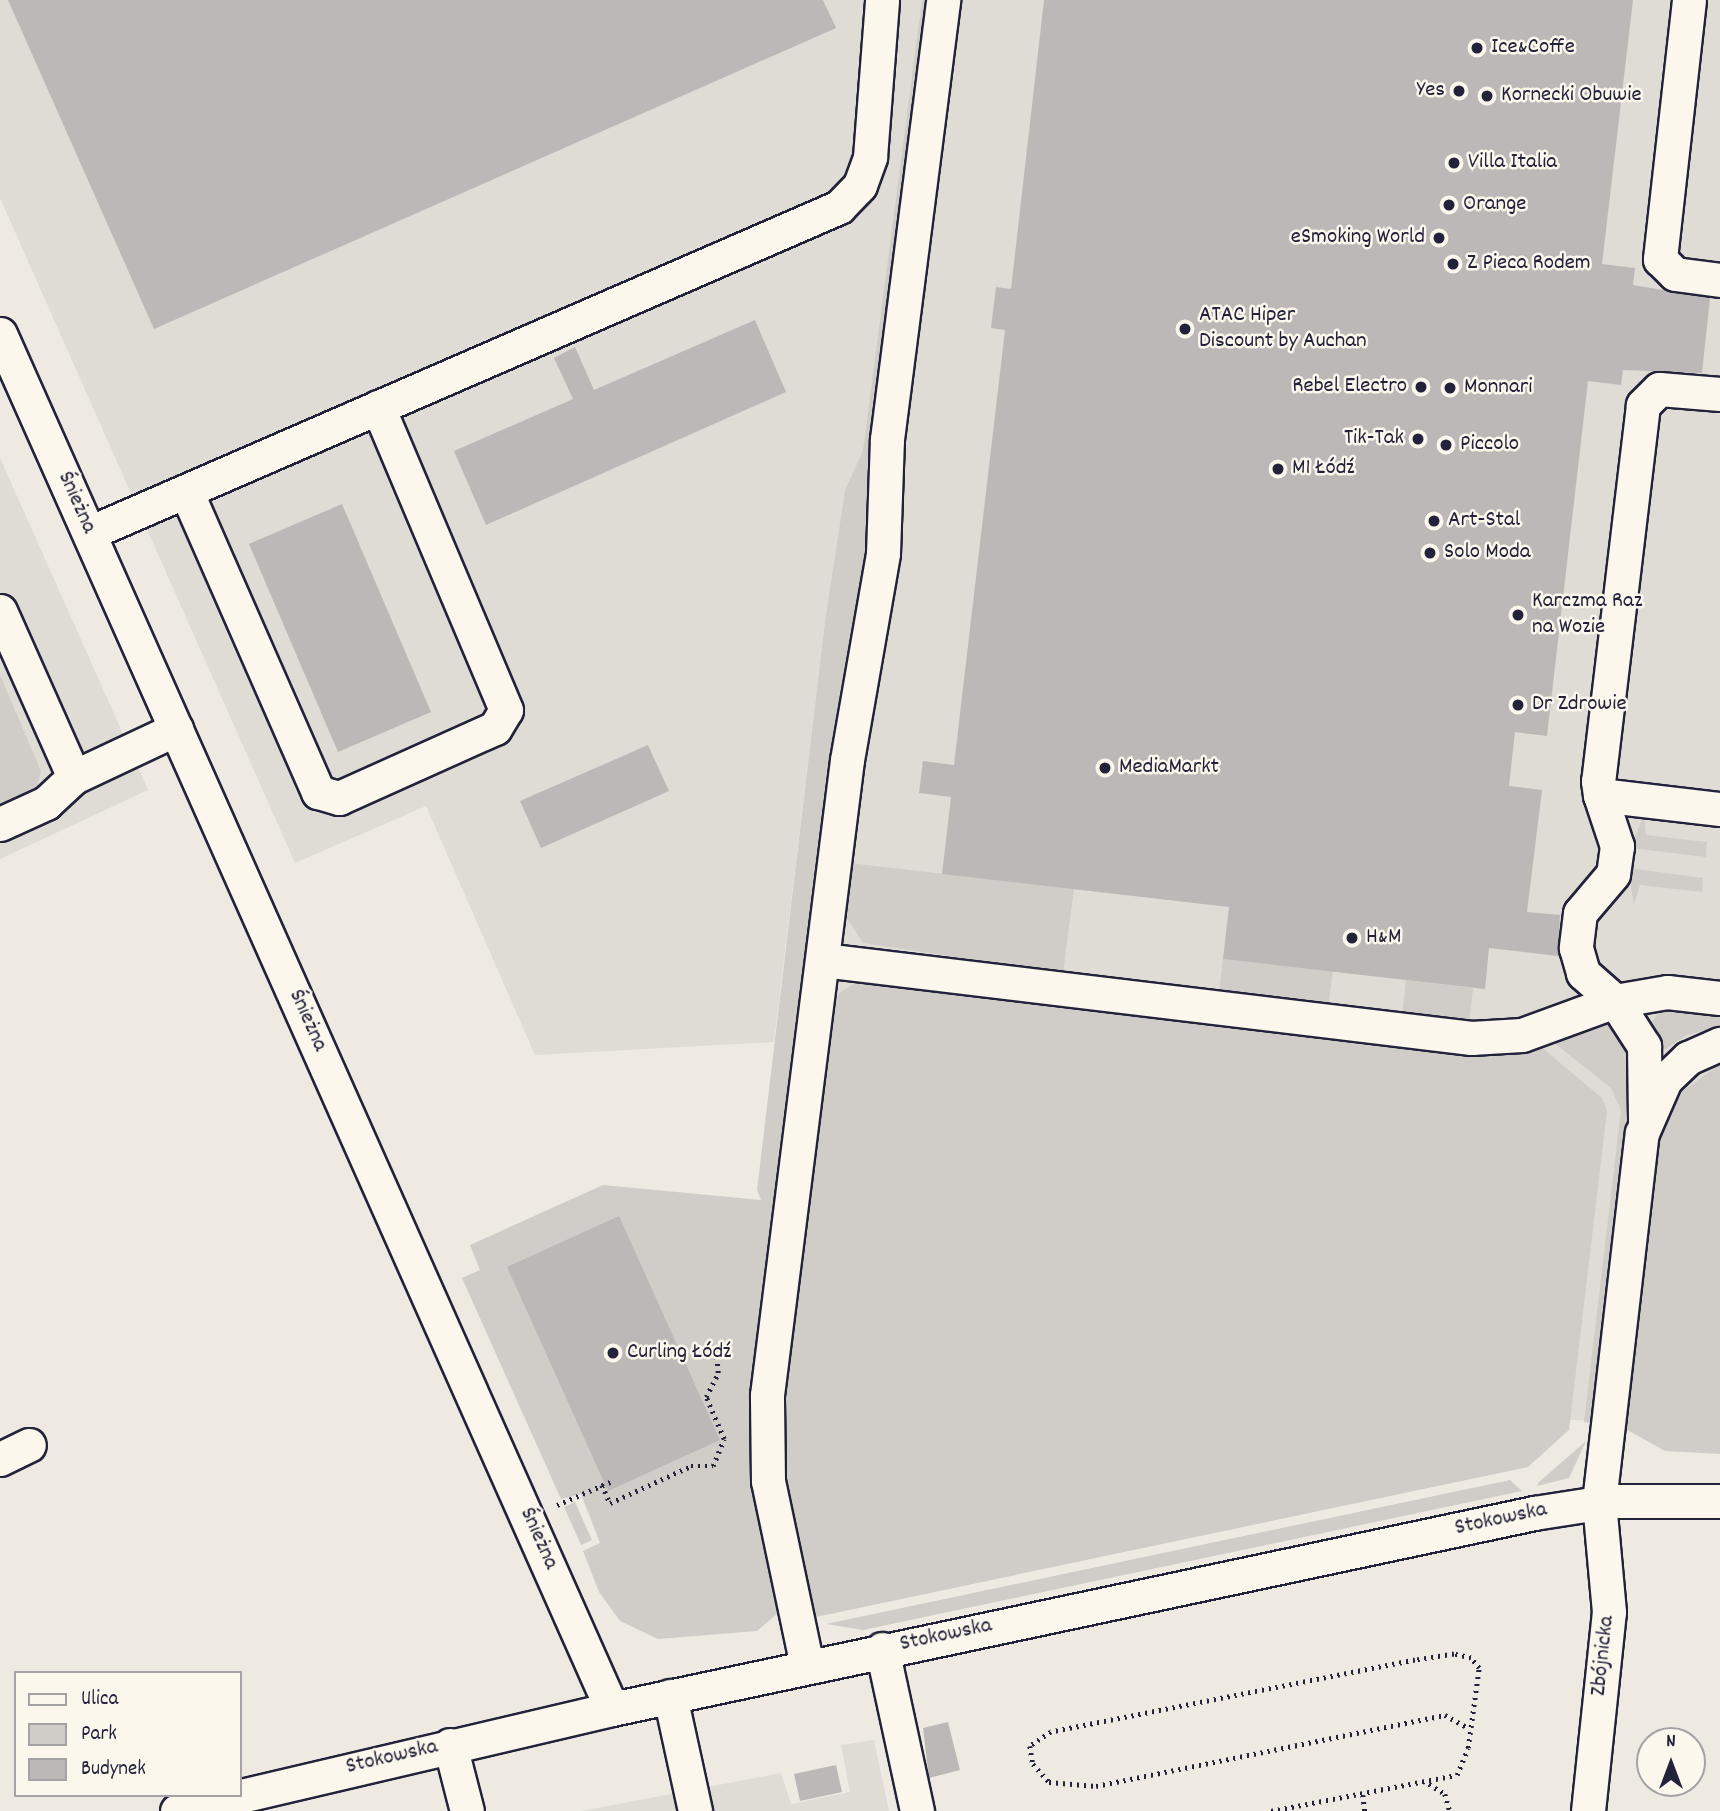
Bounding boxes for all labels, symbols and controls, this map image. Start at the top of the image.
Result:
place label: Ice&Coffe [1491,34,1575,62]
marker: Ice&Coffe [1469,40,1485,56]
place label: Yes [1417,77,1445,105]
place label: Kornecki Obuwie [1501,82,1642,110]
marker: Yes [1451,83,1467,99]
marker: Kornecki Obuwie [1479,88,1495,104]
place label: Villa Italia [1468,149,1557,177]
marker: Villa Italia [1446,155,1462,171]
place label: Orange [1463,191,1526,219]
marker: Orange [1441,197,1457,213]
place label: eSmoking World [1291,224,1425,252]
marker: eSmoking World [1431,230,1447,246]
place label: Z Pieca Rodem [1467,250,1591,278]
marker: Z Pieca Rodem [1445,256,1461,272]
place label: ATAC Hiper Discount by Auchan [1199,302,1367,356]
marker: ATAC Hiper Discount by Auchan [1177,321,1193,337]
place label: Rebel Electro [1292,373,1407,401]
place label: Monnari [1464,374,1532,402]
marker: Rebel Electro [1413,379,1429,395]
marker: Monnari [1442,380,1458,396]
place label: Tik-Tak [1344,425,1404,453]
marker: Tik-Tak [1410,431,1426,447]
place label: Piccolo [1460,431,1519,459]
marker: Piccolo [1438,437,1454,453]
place label: M1 Łódź [1292,455,1354,483]
marker: M1 Łódź [1270,461,1286,477]
street label: Śnieżna [50,468,102,538]
place label: Art-Stal [1448,507,1520,535]
marker: Art-Stal [1426,513,1442,529]
place label: Solo Moda [1444,539,1531,567]
marker: Solo Moda [1422,545,1438,561]
place label: Karczma Raz na Wozie [1532,588,1643,642]
marker: Karczma Raz na Wozie [1510,607,1526,623]
place label: Dr Zdrowie [1532,691,1627,719]
marker: Dr Zdrowie [1510,697,1526,713]
place label: MediaMarkt [1119,754,1219,782]
marker: MediaMarkt [1097,760,1113,776]
place label: H&M [1366,924,1401,952]
marker: H&M [1344,930,1360,946]
street label: Śnieżna [281,986,333,1056]
place label: Curling Łódź [627,1339,731,1367]
marker: Curling Łódź [605,1345,621,1361]
street label: Stokowska [1453,1497,1549,1543]
street label: Śnieżna [512,1504,564,1574]
street label: Stokowska [898,1613,994,1659]
street label: Zbójnicka [1586,1614,1622,1698]
legend [14,1671,242,1797]
text: Ulica [81,1685,118,1715]
text: Park [81,1720,117,1750]
north arrow [1636,1727,1706,1797]
text: N [1666,1729,1676,1756]
street label: Stokowska [343,1734,441,1782]
text: Budynek [81,1755,146,1785]

